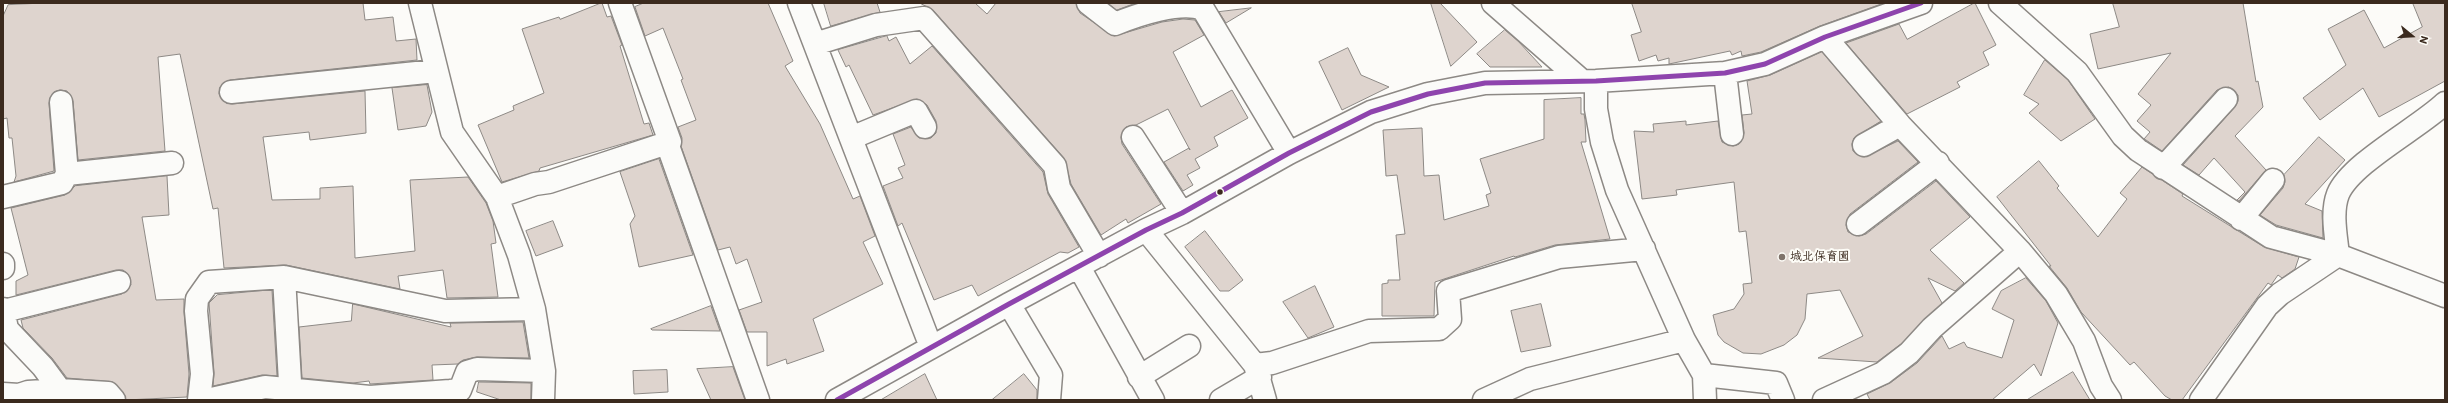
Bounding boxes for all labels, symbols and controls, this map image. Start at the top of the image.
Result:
north arrow [2392,16,2432,56]
text: N [2417,34,2431,45]
unlabelled marker [1215,187,1225,197]
place label: 城北保育園 [1790,250,1850,264]
marker: 城北保育園 [1777,252,1787,262]

